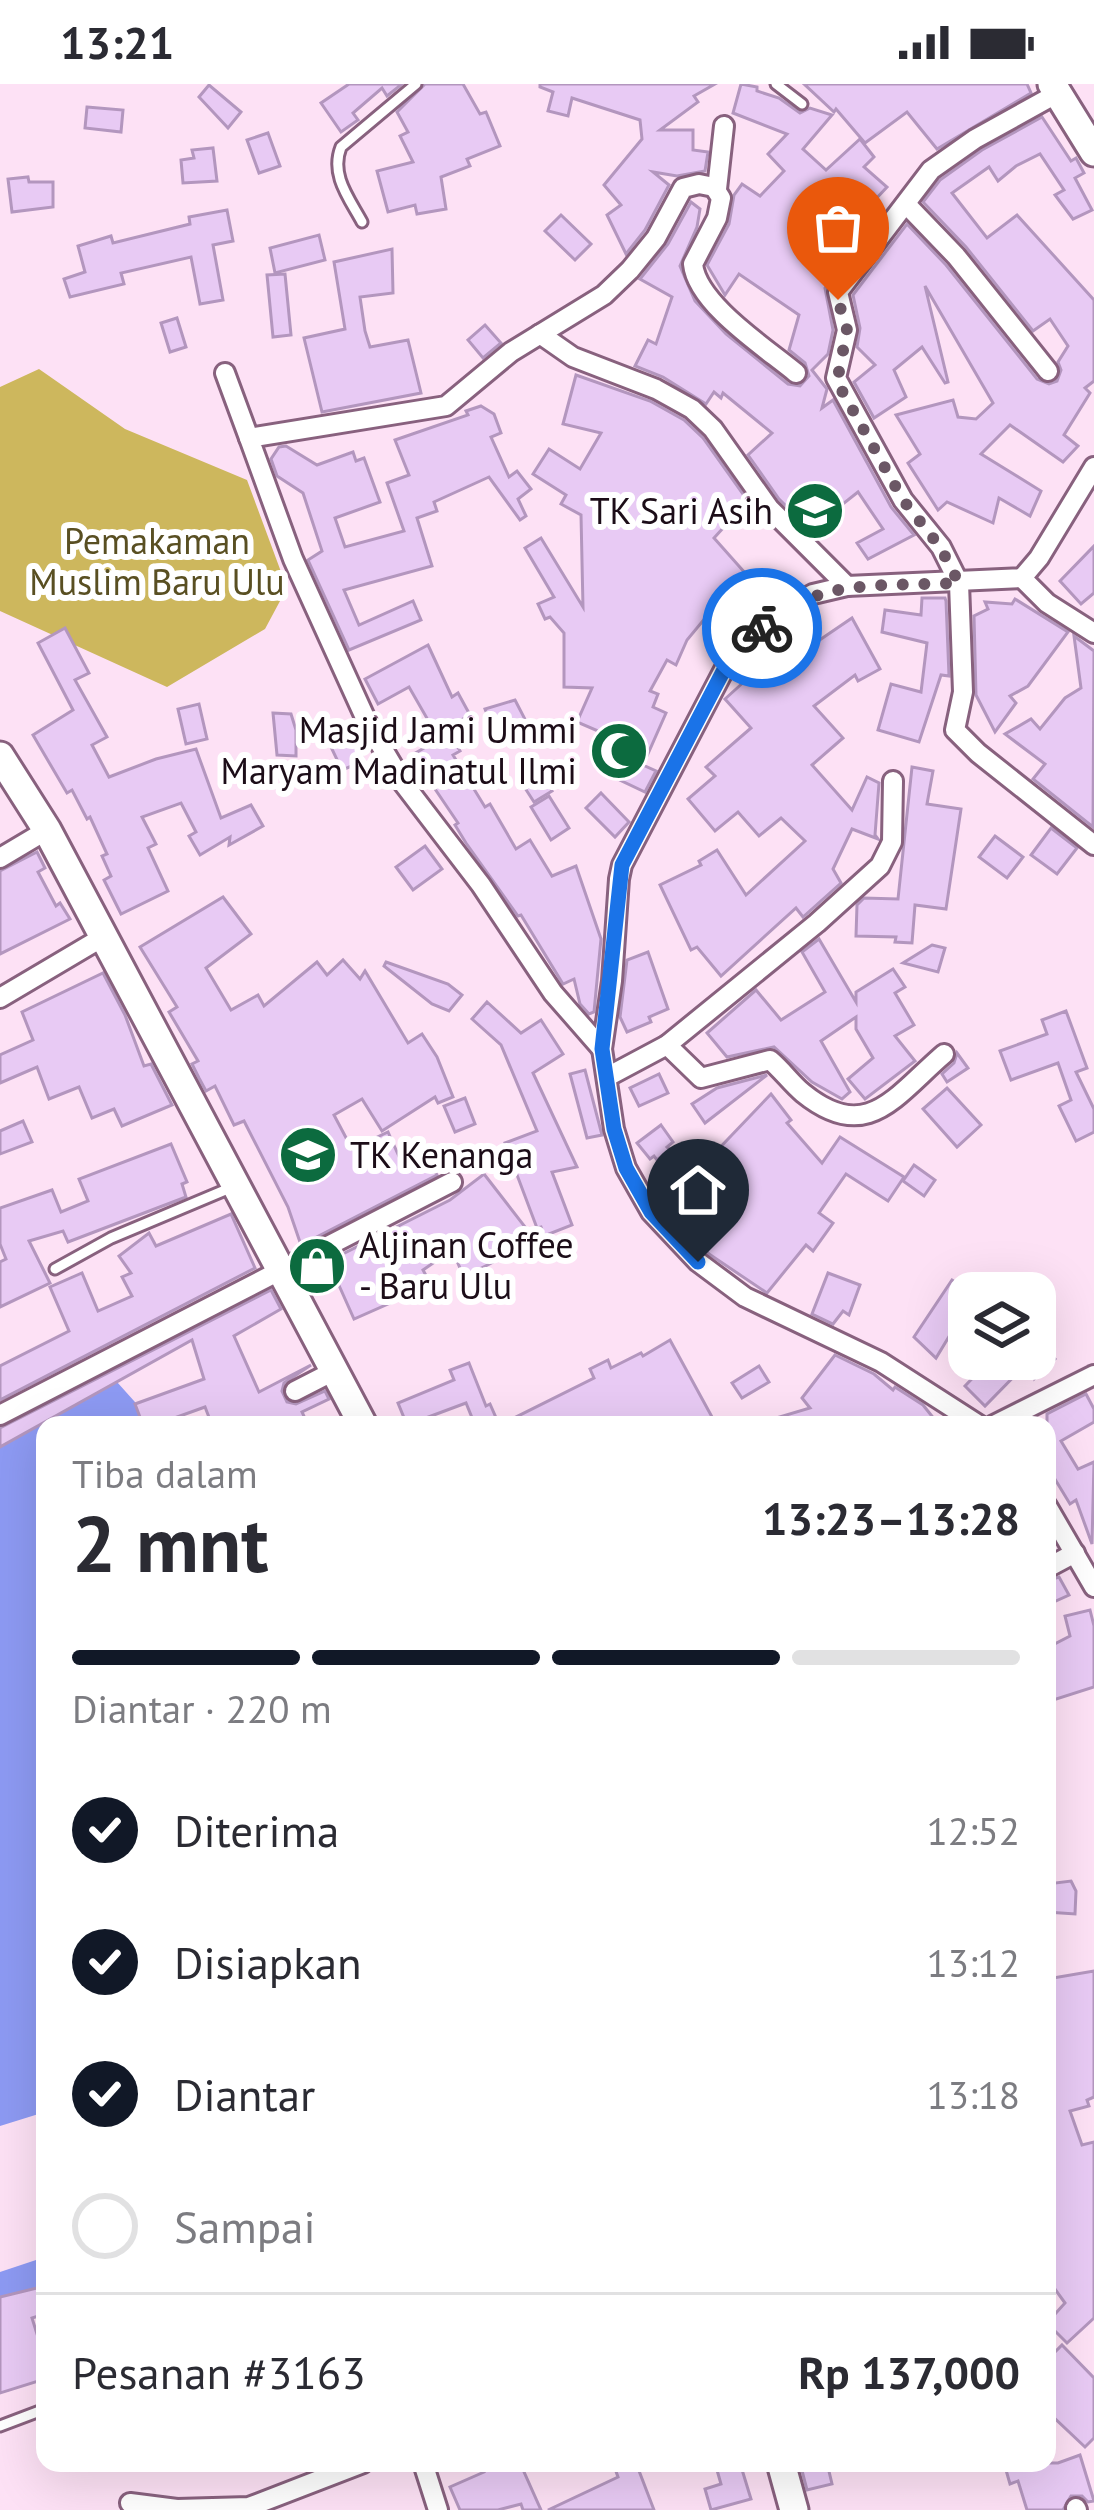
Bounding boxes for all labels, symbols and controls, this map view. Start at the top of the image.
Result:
text: 13:21 [60,13,174,71]
pin [787,177,889,300]
icon: bag [805,195,871,261]
school or university icon: TK Sari Asih [784,480,846,542]
place label: TK Sari Asih [590,487,773,534]
park label: Pemakaman Muslim Baru Ulu [29,517,285,605]
courier [702,568,822,688]
icon: bike [729,595,795,661]
place label: Masjid Jami Ummi Maryam Madinatul Ilmi [220,706,577,794]
mosque icon: Masjid Jami Ummi Maryam Madinatul Ilmi [588,720,650,782]
school or university icon: TK Kenanga [277,1124,339,1186]
place label: TK Kenanga [350,1131,533,1178]
pin [647,1139,749,1262]
icon: home [665,1157,731,1223]
place label: Aljinan Coffee - Baru Ulu [359,1221,574,1309]
shop icon: Aljinan Coffee - Baru Ulu [286,1235,348,1297]
map controls [948,1272,1056,1380]
button: layers [948,1272,1056,1380]
text: Tiba dalam [72,1448,258,1499]
text: 13:23–13:28 [762,1489,1020,1547]
text: 2 mnt [72,1493,268,1594]
text: Diantar · 220 m [72,1683,332,1734]
icon: check [72,1797,138,1863]
text: Diterima [174,1801,339,1859]
text: 12:52 [926,1805,1020,1856]
icon: check [72,1929,138,1995]
text: Disiapkan [174,1933,362,1991]
text: 13:12 [926,1937,1020,1988]
icon: check [72,2061,138,2127]
text: Diantar [174,2065,315,2123]
text: 13:18 [926,2069,1020,2120]
text: Sampai [174,2197,315,2255]
text: Pesanan #3163 [72,2343,366,2401]
text: Rp 137,000 [798,2343,1020,2401]

